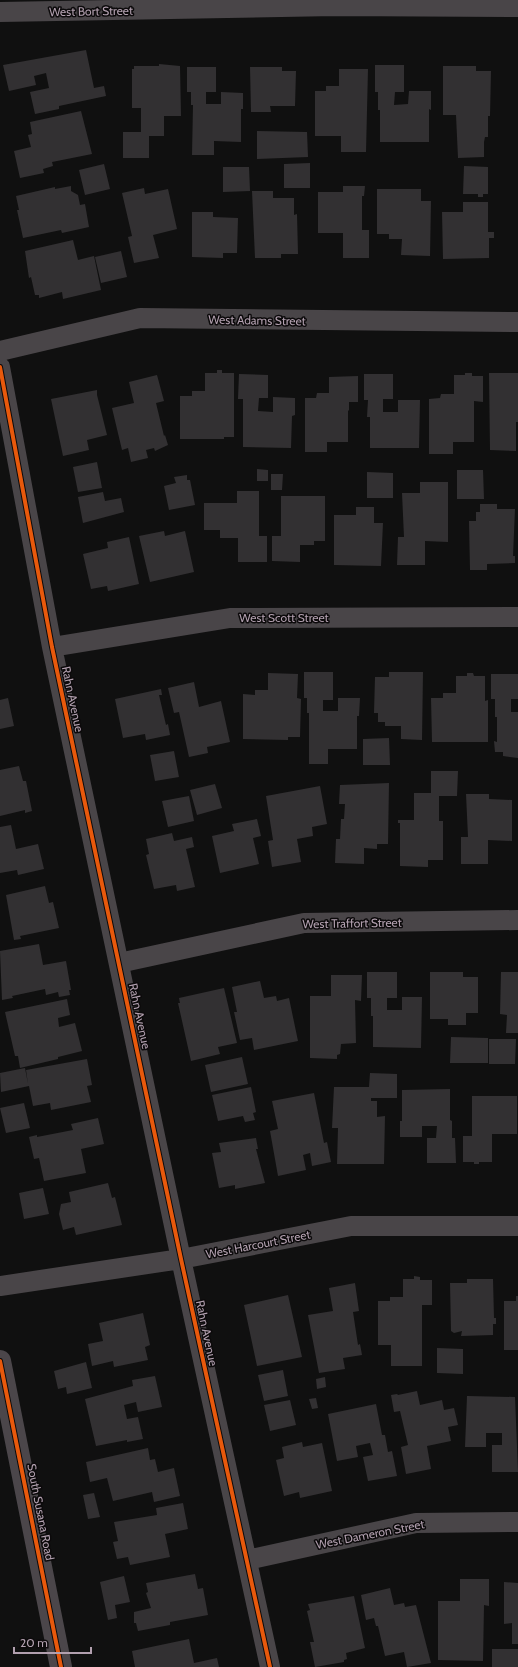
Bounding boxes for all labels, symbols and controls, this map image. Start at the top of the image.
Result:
street label: West Bort Street [49,3,133,19]
street label: West Adams Street [208,312,306,328]
street label: West Scott Street [239,610,329,625]
street label: Rahn Avenue [59,665,87,733]
street label: West Traffort Street [302,915,402,931]
street label: Rahn Avenue [126,982,154,1050]
street label: West Harcourt Street [204,1227,312,1261]
street label: Rahn Avenue [193,1299,221,1367]
street label: South Susana Road [24,1462,58,1562]
street label: West Dameron Street [314,1516,426,1552]
scale bar [14,1629,91,1655]
text: 20 m [20,1635,48,1650]

